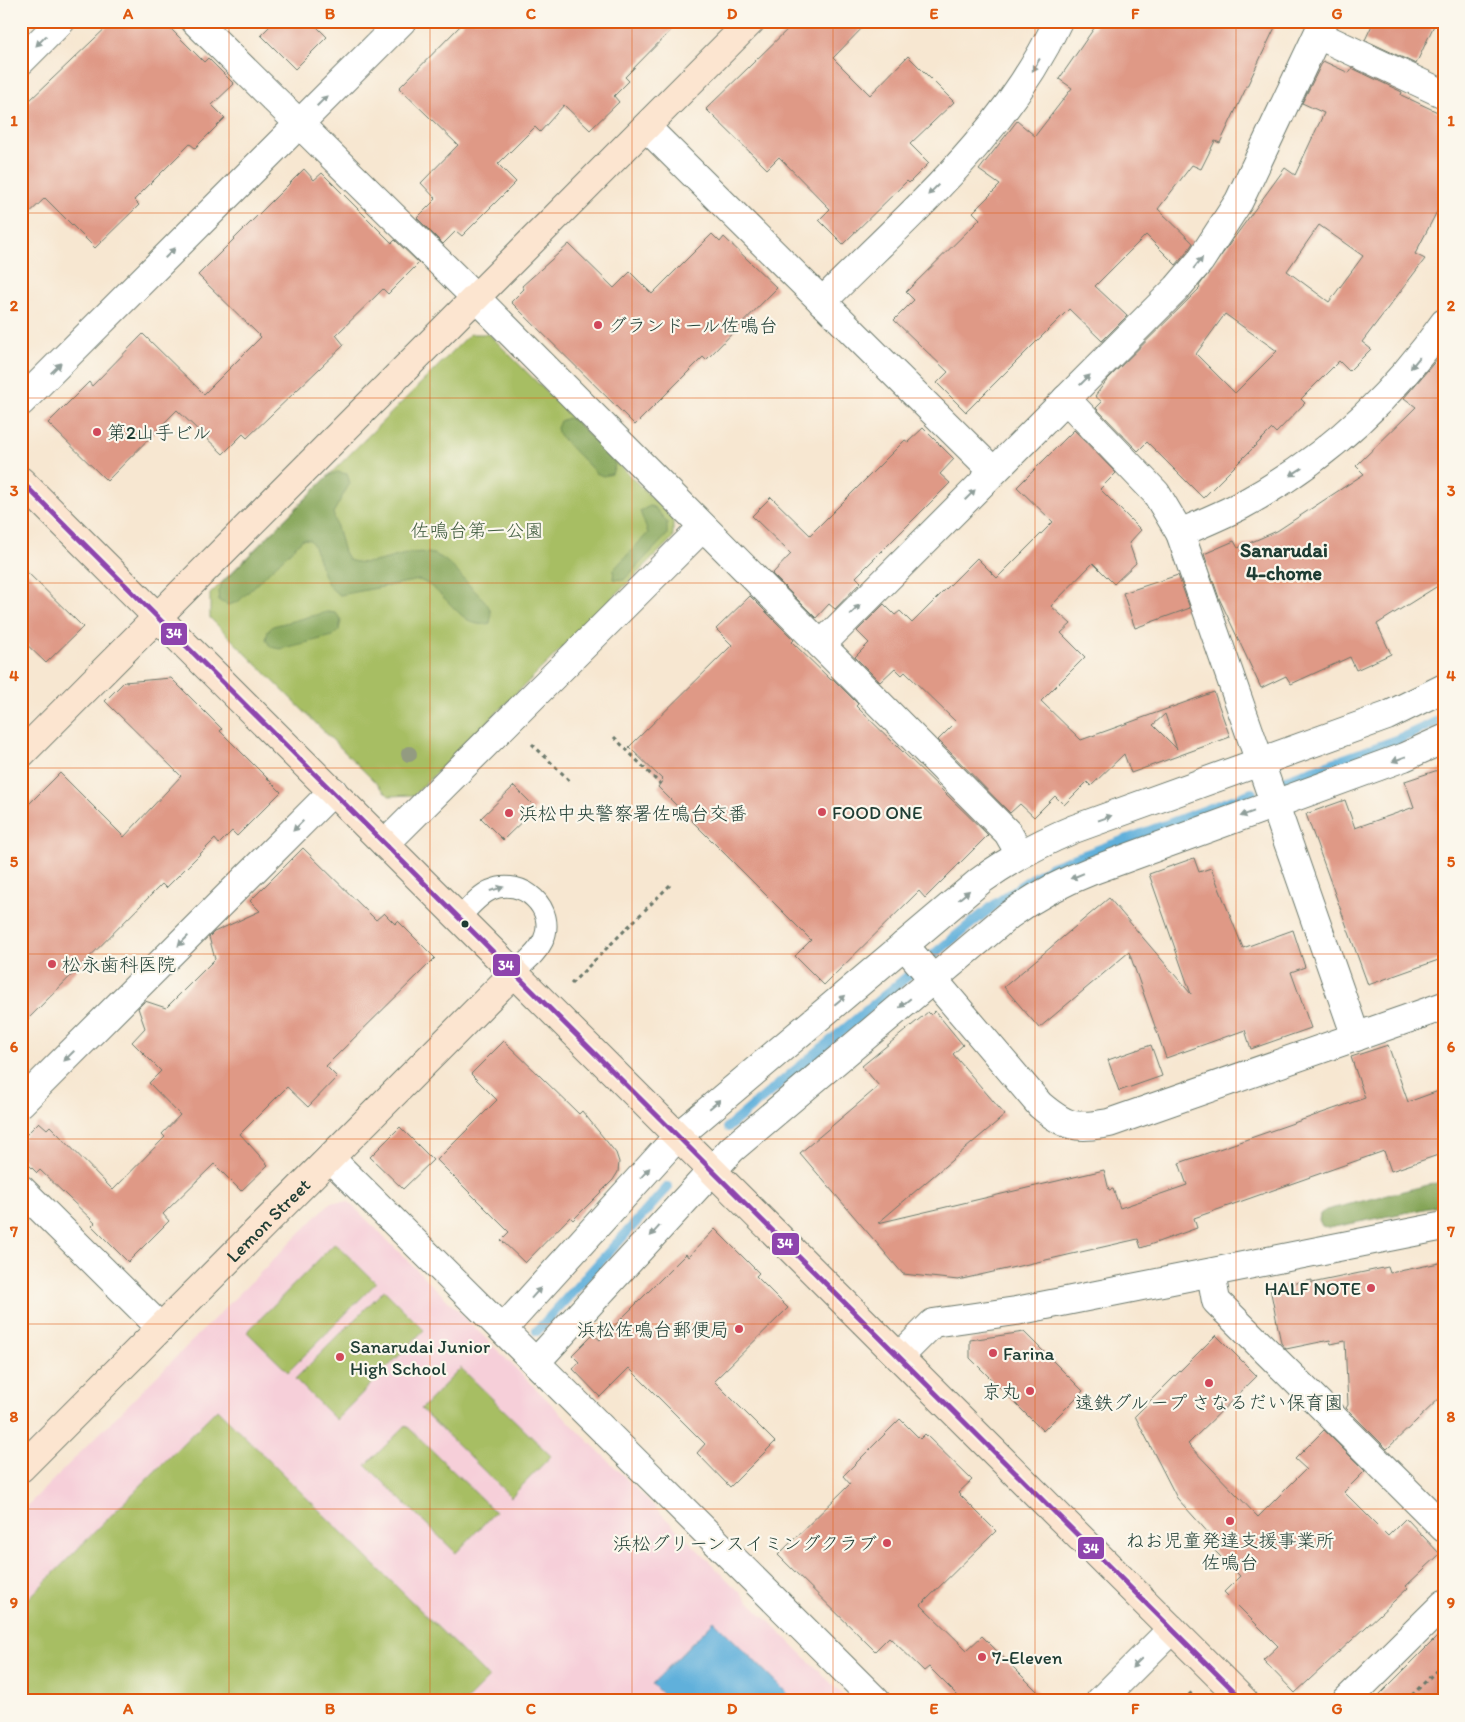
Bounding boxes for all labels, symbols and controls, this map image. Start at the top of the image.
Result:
text: A [122,4,134,23]
text: B [325,4,336,23]
text: C [526,4,537,23]
text: D [727,4,738,23]
text: E [930,4,939,23]
text: F [1131,4,1140,23]
text: G [1331,4,1343,23]
one-way arrow [35,35,47,47]
one-way arrow [1031,58,1040,71]
one-way arrow [316,95,328,107]
text: 1 [10,111,18,130]
text: 1 [1447,111,1455,130]
one-way arrow [927,184,939,196]
one-way arrow [164,247,176,259]
one-way arrow [1192,257,1203,270]
text: 2 [10,296,19,315]
text: 2 [1447,296,1456,315]
place label: グランドール佐鳴台 [608,314,778,337]
marker: グランドール佐鳴台 [592,319,604,331]
one-way arrow [1409,356,1420,369]
one-way arrow [49,362,61,374]
one-way arrow [1079,374,1091,386]
place label: 第2山手ビル [107,421,212,444]
marker: 第2山手ビル [91,426,103,438]
one-way arrow [1289,468,1303,477]
text: 3 [10,481,19,500]
text: 3 [1447,481,1456,500]
one-way arrow [964,489,976,501]
park label: 佐鳴台第一公園 [410,519,544,542]
district label: Sanarudai 4-chome [1240,538,1328,585]
one-way arrow [849,604,861,616]
line badge: 34 [160,622,188,646]
text: 34 [166,625,183,642]
text: 4 [9,666,19,685]
text: 4 [1446,666,1456,685]
one-way arrow [1392,755,1406,763]
place label: FOOD ONE [832,801,922,824]
place label: 浜松中央警察署佐鳴台交番 [519,802,747,825]
marker: FOOD ONE [816,806,828,818]
marker: 浜松中央警察署佐鳴台交番 [503,807,515,819]
one-way arrow [1239,811,1254,818]
one-way arrow [1098,814,1113,821]
one-way arrow [292,820,304,832]
text: 5 [10,852,19,871]
text: 5 [1447,852,1456,871]
one-way arrow [1070,873,1085,880]
one-way arrow [490,884,505,892]
one-way arrow [958,890,970,901]
unlabelled marker [460,919,470,929]
one-way arrow [178,935,190,947]
place label: 松永歯科医院 [62,953,176,976]
line badge: 34 [492,953,521,977]
text: 34 [498,957,515,974]
marker: 松永歯科医院 [46,958,58,970]
one-way arrow [833,994,846,1005]
one-way arrow [899,997,912,1008]
text: 6 [10,1037,19,1056]
text: 6 [1447,1037,1456,1056]
one-way arrow [63,1050,75,1062]
one-way arrow [709,1099,722,1110]
one-way arrow [639,1167,651,1179]
street label: Lemon Street [221,1173,315,1267]
text: 7 [9,1222,18,1241]
text: 7 [1446,1222,1455,1241]
one-way arrow [649,1225,661,1237]
line badge: 34 [771,1232,800,1256]
text: 34 [777,1235,794,1252]
place label: HALF NOTE [1264,1277,1361,1300]
marker: HALF NOTE [1365,1282,1377,1294]
one-way arrow [530,1287,541,1300]
place label: 浜松佐鳴台郵便局 [577,1318,729,1341]
marker: 浜松佐鳴台郵便局 [733,1323,745,1335]
place label: Sanarudai Junior High School [350,1335,491,1380]
place label: Farina [1003,1342,1055,1365]
marker: Farina [987,1347,999,1359]
marker: Sanarudai Junior High School [334,1351,346,1363]
marker: 遠鉄グループ さなるだい保育園 [1203,1377,1215,1389]
place label: 京丸 [982,1380,1020,1403]
marker: 京丸 [1024,1385,1036,1397]
place label: 遠鉄グループ さなるだい保育園 [1075,1391,1343,1414]
text: 8 [10,1407,19,1426]
text: 8 [1447,1407,1456,1426]
marker: ねお児童発達支援事業所 佐鳴台 [1224,1515,1236,1527]
place label: ねお児童発達支援事業所 佐鳴台 [1125,1529,1335,1574]
place label: 浜松グリーンスイミングクラブ [613,1532,877,1555]
line badge: 34 [1077,1536,1105,1560]
marker: 浜松グリーンスイミングクラブ [881,1537,893,1549]
text: 34 [1083,1540,1100,1557]
text: 9 [10,1593,18,1612]
text: 9 [1447,1593,1455,1612]
place label: 7-Eleven [992,1646,1063,1669]
marker: 7-Eleven [976,1651,988,1663]
one-way arrow [1131,1657,1143,1669]
text: A [122,1699,134,1718]
text: B [325,1699,336,1718]
text: C [526,1699,537,1718]
text: D [727,1699,738,1718]
text: E [930,1699,939,1718]
text: F [1131,1699,1140,1718]
text: G [1331,1699,1343,1718]

